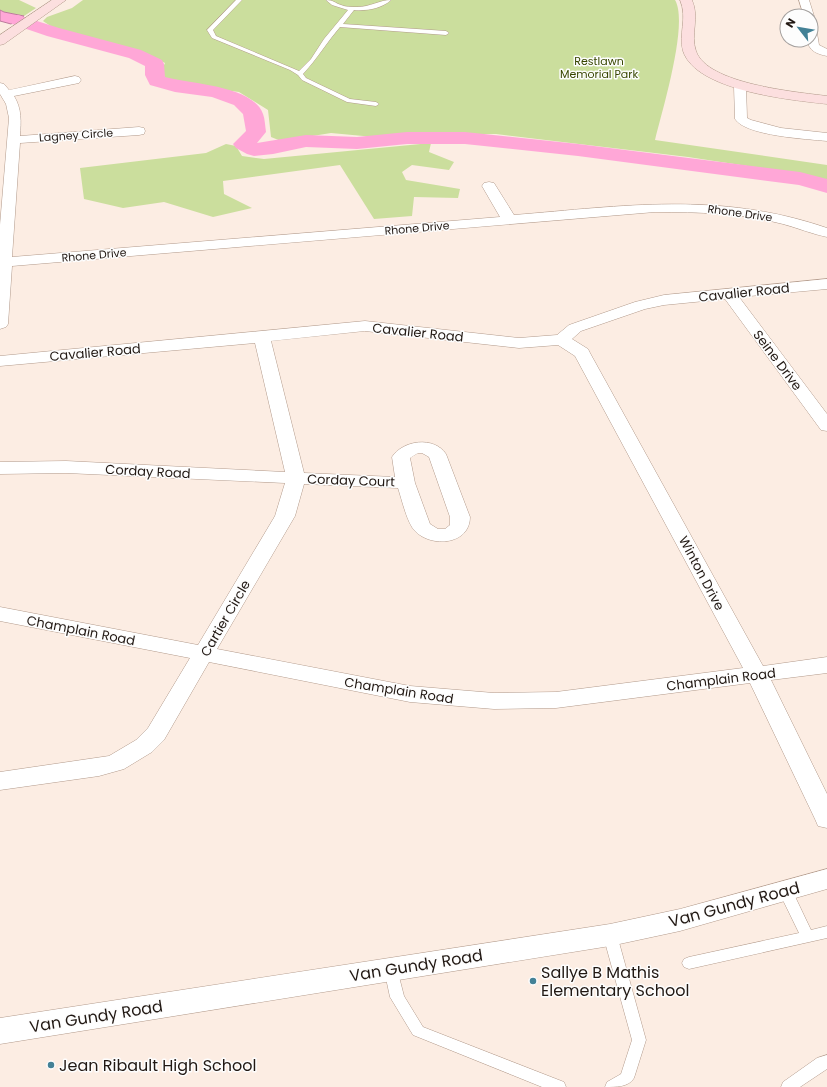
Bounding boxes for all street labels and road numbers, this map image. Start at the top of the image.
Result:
street label: Lagney Circle [38,124,114,146]
street label: Rhone Drive [707,201,774,225]
street label: Rhone Drive [384,217,450,239]
street label: Rhone Drive [61,244,127,266]
street label: Cavalier Road [698,278,791,307]
street label: Cavalier Road [371,318,464,347]
street label: Seine Drive [749,326,807,395]
street label: Cavalier Road [49,339,141,366]
street label: Corday Road [105,460,191,483]
street label: Corday Court [307,469,395,492]
street label: Winton Drive [674,533,729,614]
street label: Cartier Circle [196,577,255,660]
street label: Champlain Road [25,611,137,650]
street label: Champlain Road [665,663,777,696]
street label: Champlain Road [343,672,455,708]
street label: Van Gundy Road [666,876,802,933]
street label: Van Gundy Road [348,944,484,987]
street label: Van Gundy Road [28,995,164,1038]

